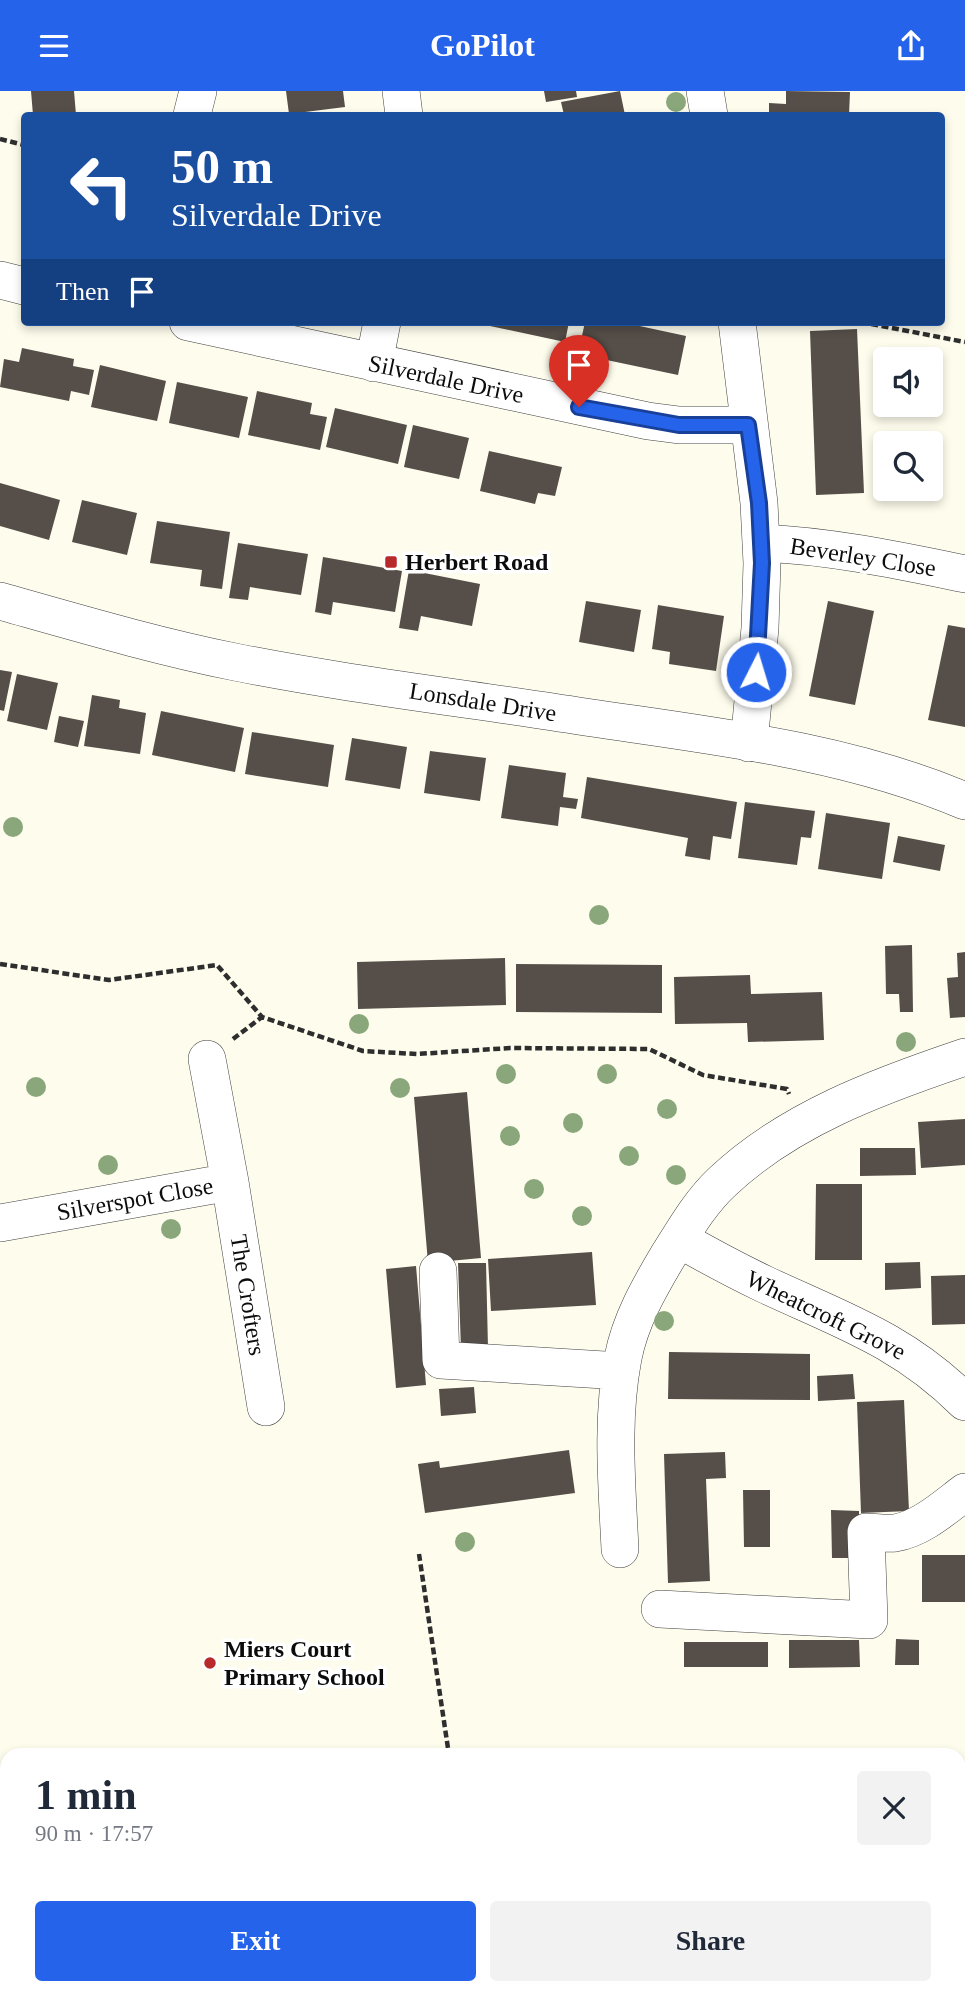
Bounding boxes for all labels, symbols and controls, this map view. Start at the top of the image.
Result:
icon: menu [35,27,73,65]
text: GoPilot [430,27,535,63]
icon: share [892,27,930,65]
text: 50 m [171,139,273,194]
icon: left [56,140,147,231]
text: Silverdale Drive [171,197,382,233]
icon: arrive [123,273,161,311]
text: Then [56,277,109,306]
pin [549,335,609,407]
icon: arrive [560,346,598,384]
map controls [873,347,943,501]
button: sound [873,347,943,417]
street label: Silverdale Drive [366,350,526,408]
button: search [873,431,943,501]
street label: Beverley Close [788,533,938,581]
place label: Herbert Road [405,549,549,575]
marker: Herbert Road [383,554,399,570]
position arrow [719,635,793,709]
street label: Lonsdale Drive [408,678,558,726]
street label: Silverspot Close [55,1172,215,1226]
street label: The Crofters [226,1233,270,1357]
street label: Wheatcroft Grove [742,1265,910,1365]
place label: Miers Court Primary School [224,1636,385,1690]
marker: Miers Court Primary School [202,1655,218,1671]
button: close [857,1771,931,1845]
text: 1 min [35,1772,137,1818]
text: 90 m · 17:57 [35,1821,153,1846]
button: Exit [35,1901,476,1981]
button: Share [490,1901,931,1981]

